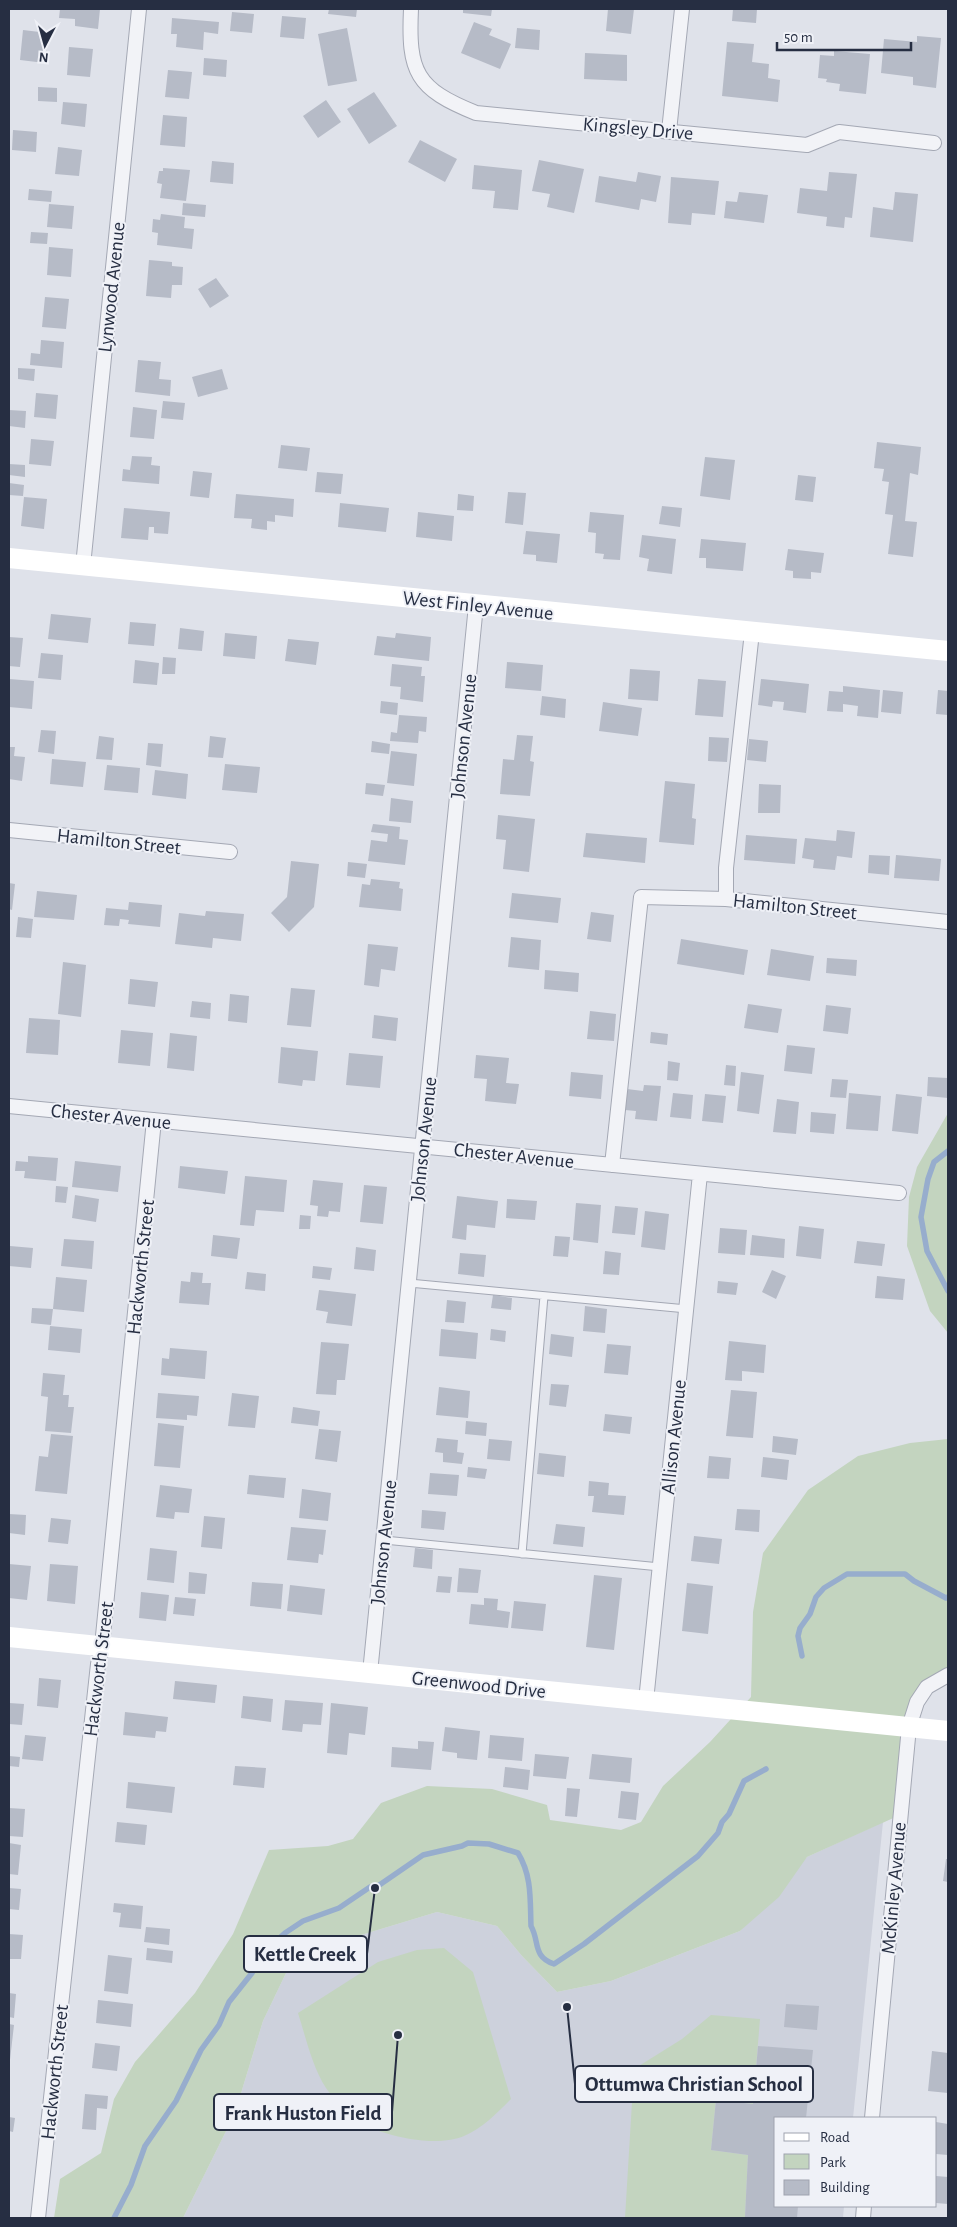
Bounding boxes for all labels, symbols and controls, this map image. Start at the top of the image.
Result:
north arrow [20,20,70,70]
scale bar [777,20,911,52]
text: 50 m [784,30,813,45]
text: N [38,49,49,64]
street label: Kingsley Drive [582,114,694,144]
street label: Lynwood Avenue [95,221,129,353]
street label: West Finley Avenue [402,588,554,624]
street label: Johnson Avenue [448,673,480,799]
street label: Hamilton Street [56,826,182,859]
street label: Hamilton Street [732,891,858,924]
street label: Johnson Avenue [408,1076,440,1202]
street label: Chester Avenue [50,1101,172,1133]
street label: Chester Avenue [453,1140,575,1172]
street label: Hackworth Street [124,1198,158,1336]
street label: Allison Avenue [658,1379,690,1495]
street label: Johnson Avenue [368,1479,400,1605]
street label: Hackworth Street [81,1600,117,1738]
street label: Greenwood Drive [411,1668,547,1702]
street label: McKinley Avenue [878,1821,910,1955]
callout: Kettle Creek [244,1936,367,1972]
text: Kettle Creek [254,1944,357,1965]
street label: Hackworth Street [38,2003,72,2141]
callout: Ottumwa Christian School [575,2066,813,2102]
text: Ottumwa Christian School [585,2074,803,2095]
callout: Frank Huston Field [214,2094,392,2130]
text: Frank Huston Field [224,2103,382,2124]
legend [774,2117,937,2207]
text: Road [820,2130,850,2145]
text: Park [820,2155,846,2170]
text: Building [820,2180,870,2195]

